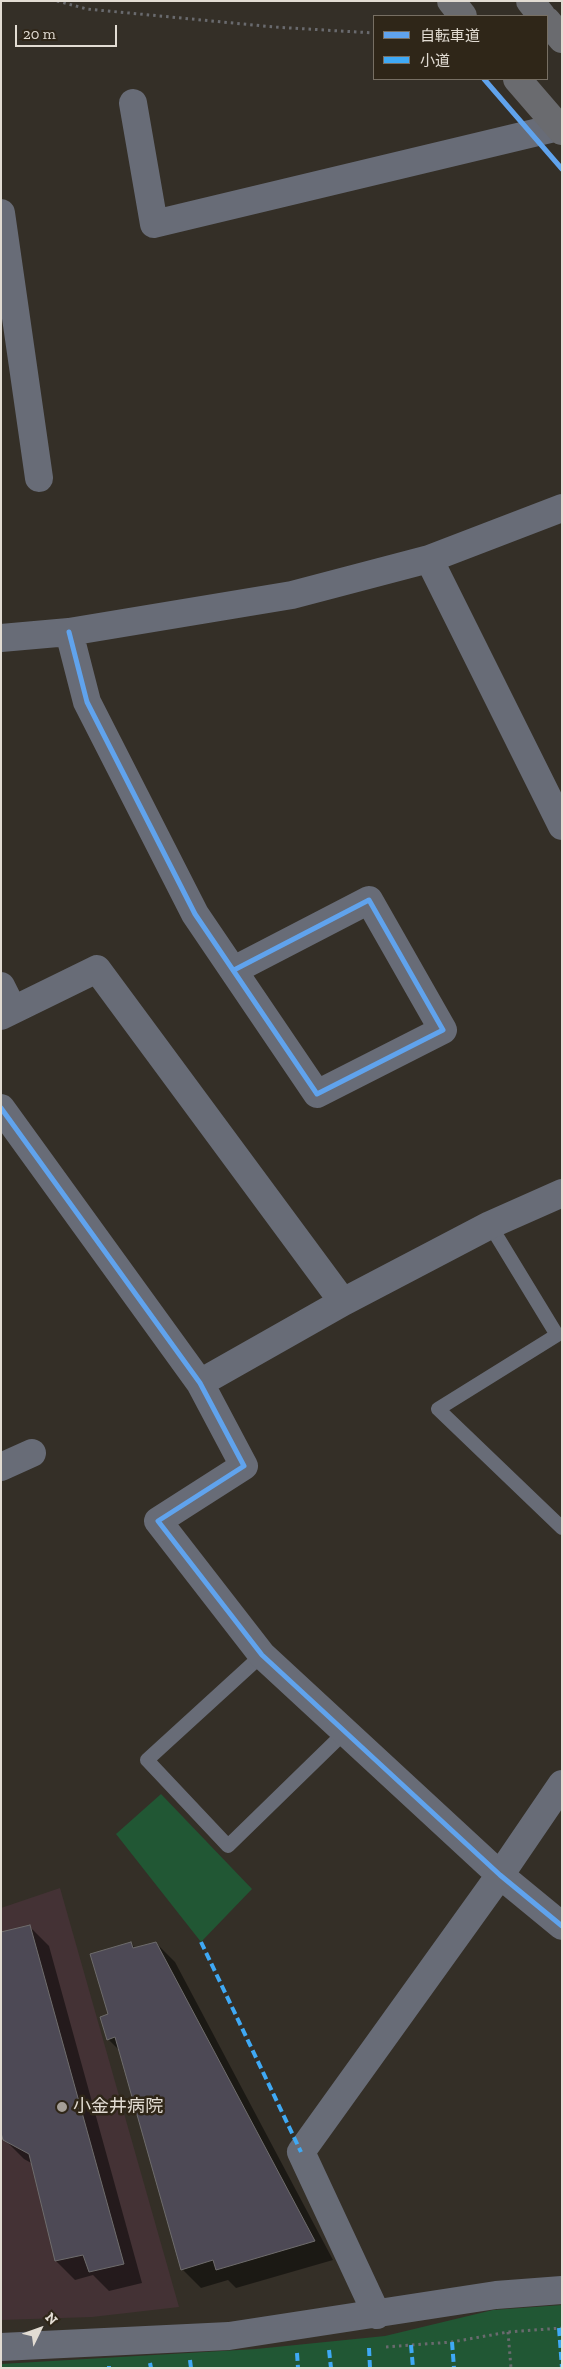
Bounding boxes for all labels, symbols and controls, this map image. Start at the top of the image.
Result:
scale bar [18,15,120,47]
legend [373,15,548,80]
text: 20 m [23,25,56,43]
text: 自転車道 [420,27,480,45]
text: 小道 [420,52,450,70]
place label: 小金井病院 [73,2096,163,2118]
marker: 小金井病院 [55,2100,69,2114]
north arrow [15,2304,65,2354]
text: N [42,2309,61,2328]

